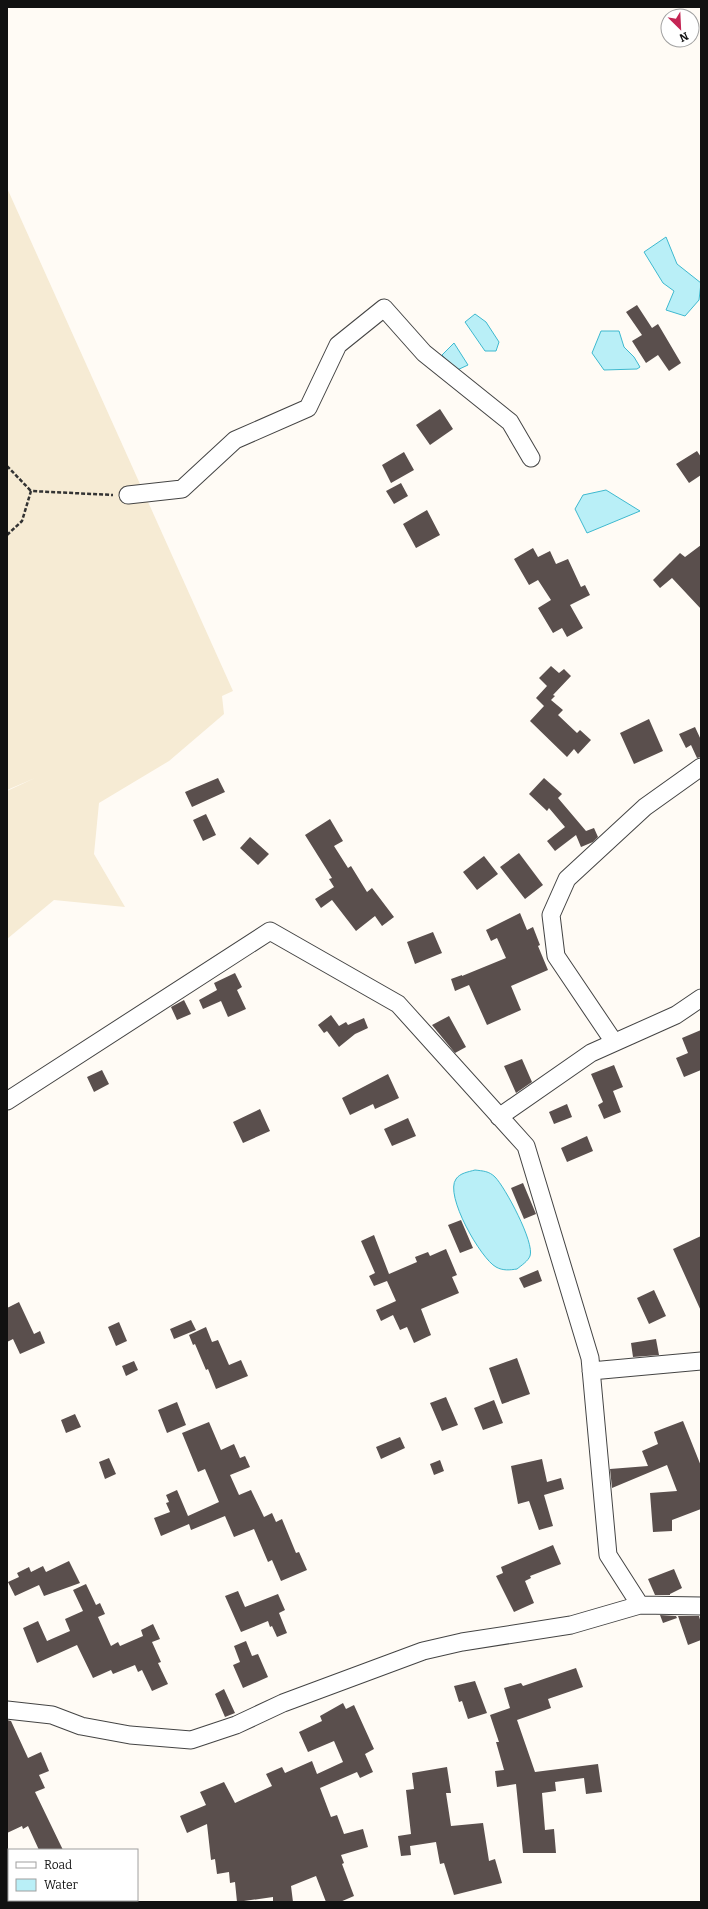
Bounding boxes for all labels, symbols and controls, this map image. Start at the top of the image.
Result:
north arrow [660,8,700,48]
text: N [677,29,690,45]
legend [8,1849,138,1901]
text: Road [44,1858,72,1872]
text: Water [44,1878,79,1892]

